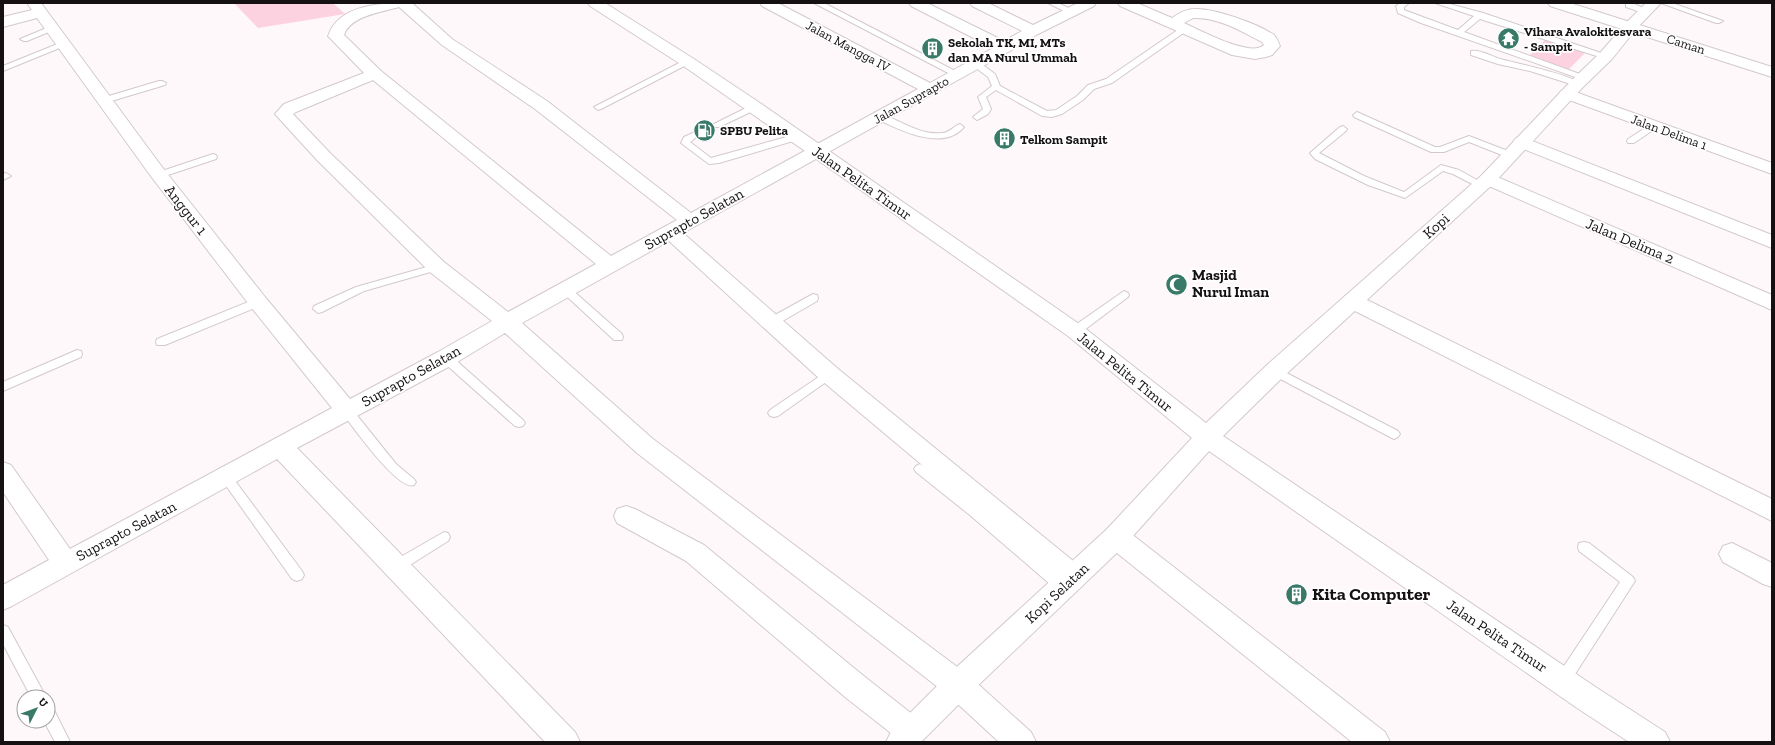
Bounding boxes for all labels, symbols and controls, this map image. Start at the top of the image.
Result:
street label: Jalan Mangga IV [803,18,893,75]
place label: Vihara Avalokitesvara - Sampit [1524,24,1652,54]
temple icon: Vihara Avalokitesvara - Sampit [1495,25,1521,51]
street label: Caman [1665,31,1708,57]
place label: Sekolah TK, MI, MTs dan MA Nurul Ummah [948,35,1078,65]
building icon: Sekolah TK, MI, MTs dan MA Nurul Ummah [919,36,945,62]
street label: Jalan Suprapto [871,73,952,127]
street label: Jalan Delima 1 [1629,111,1709,153]
fuel station icon: SPBU Pelita [692,117,718,143]
place label: SPBU Pelita [720,123,788,138]
building icon: Telkom Sampit [992,126,1018,152]
place label: Telkom Sampit [1020,132,1108,147]
street label: Jalan Pelita Timur [809,142,915,224]
street label: Anggur 1 [161,181,211,239]
street label: Suprapto Selatan [641,184,747,254]
street label: Kopi [1419,209,1453,243]
street label: Jalan Delima 2 [1583,214,1677,268]
place label: Masjid Nurul Iman [1192,266,1269,301]
mosque icon: Masjid Nurul Iman [1163,271,1189,297]
street label: Jalan Pelita Timur [1074,328,1176,416]
street label: Suprapto Selatan [358,341,464,411]
street label: Suprapto Selatan [73,497,179,565]
street label: Kopi Selatan [1021,559,1093,627]
building icon: Kita Computer [1283,581,1309,607]
place label: Kita Computer [1312,583,1431,605]
street label: Jalan Pelita Timur [1443,596,1551,676]
north arrow [16,689,56,729]
text: U [36,695,51,710]

